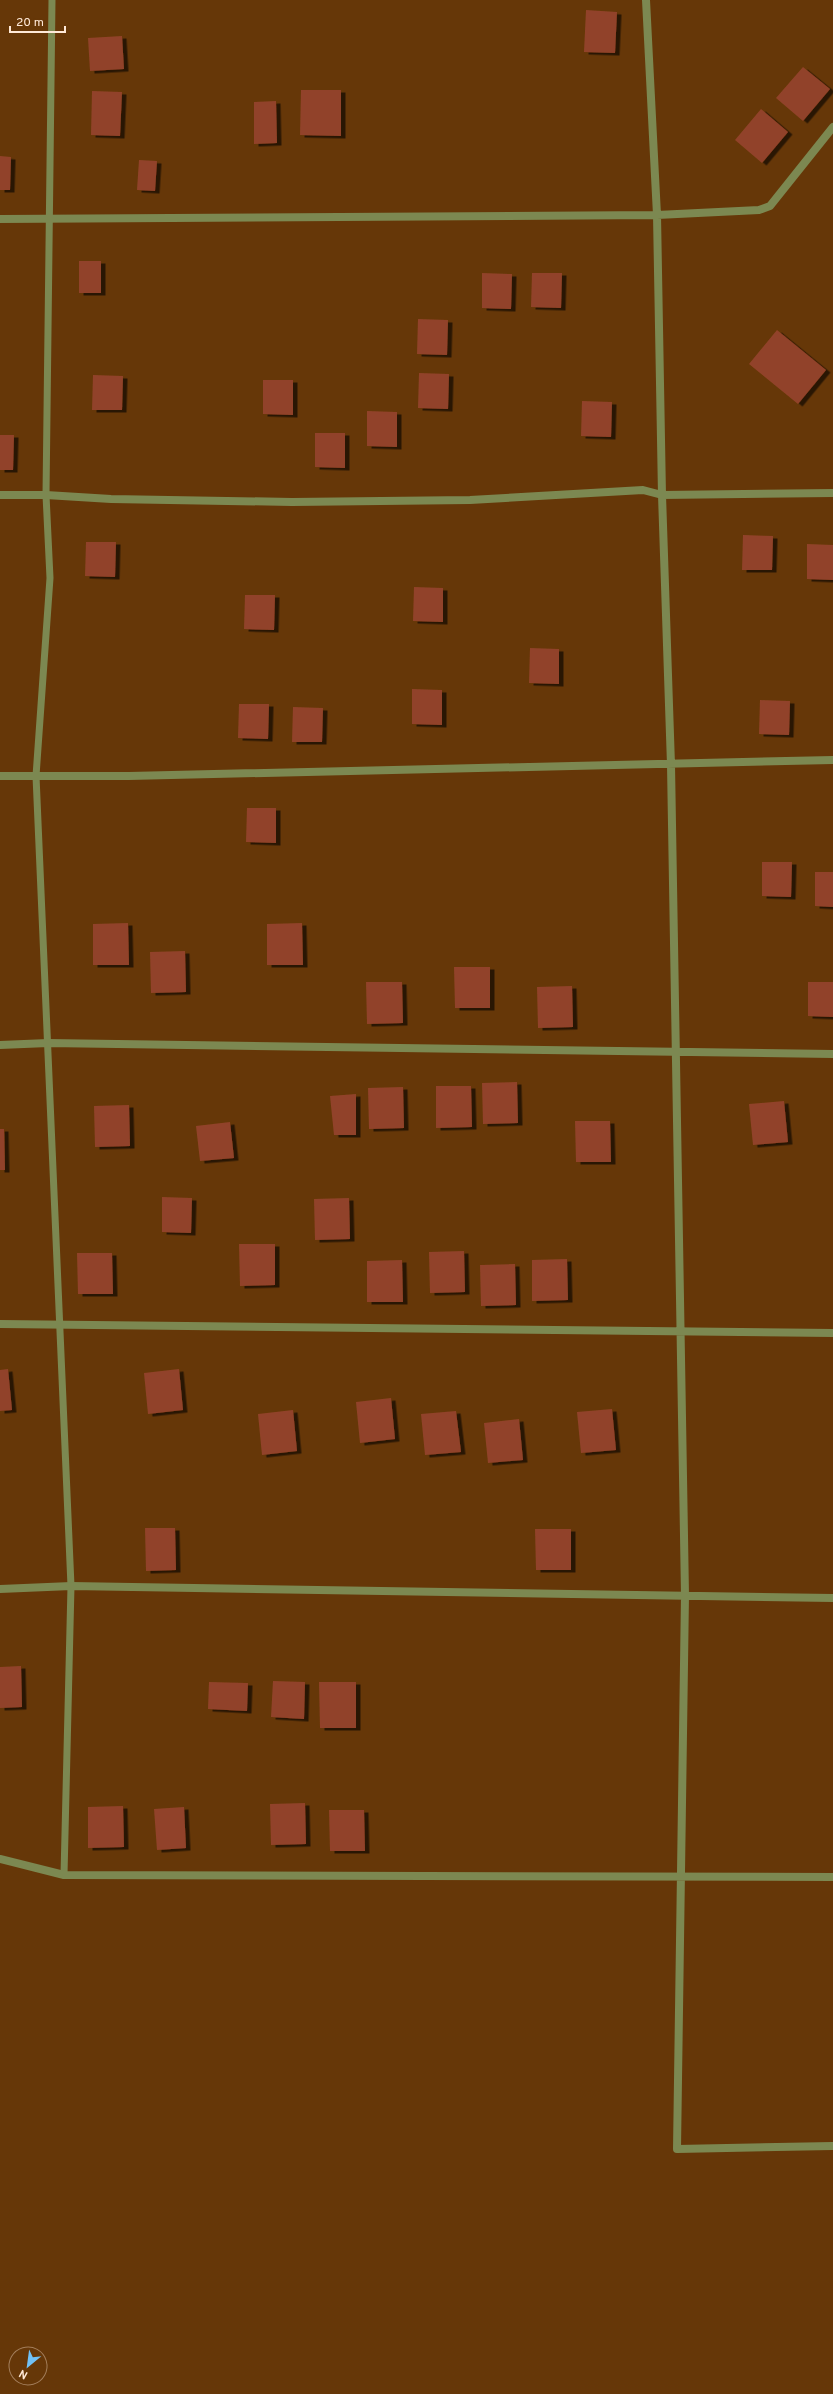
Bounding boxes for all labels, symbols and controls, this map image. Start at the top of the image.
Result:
scale bar [10,8,65,34]
text: 20 m [16,15,44,31]
north arrow [8,2346,48,2386]
text: N [17,2366,30,2382]

